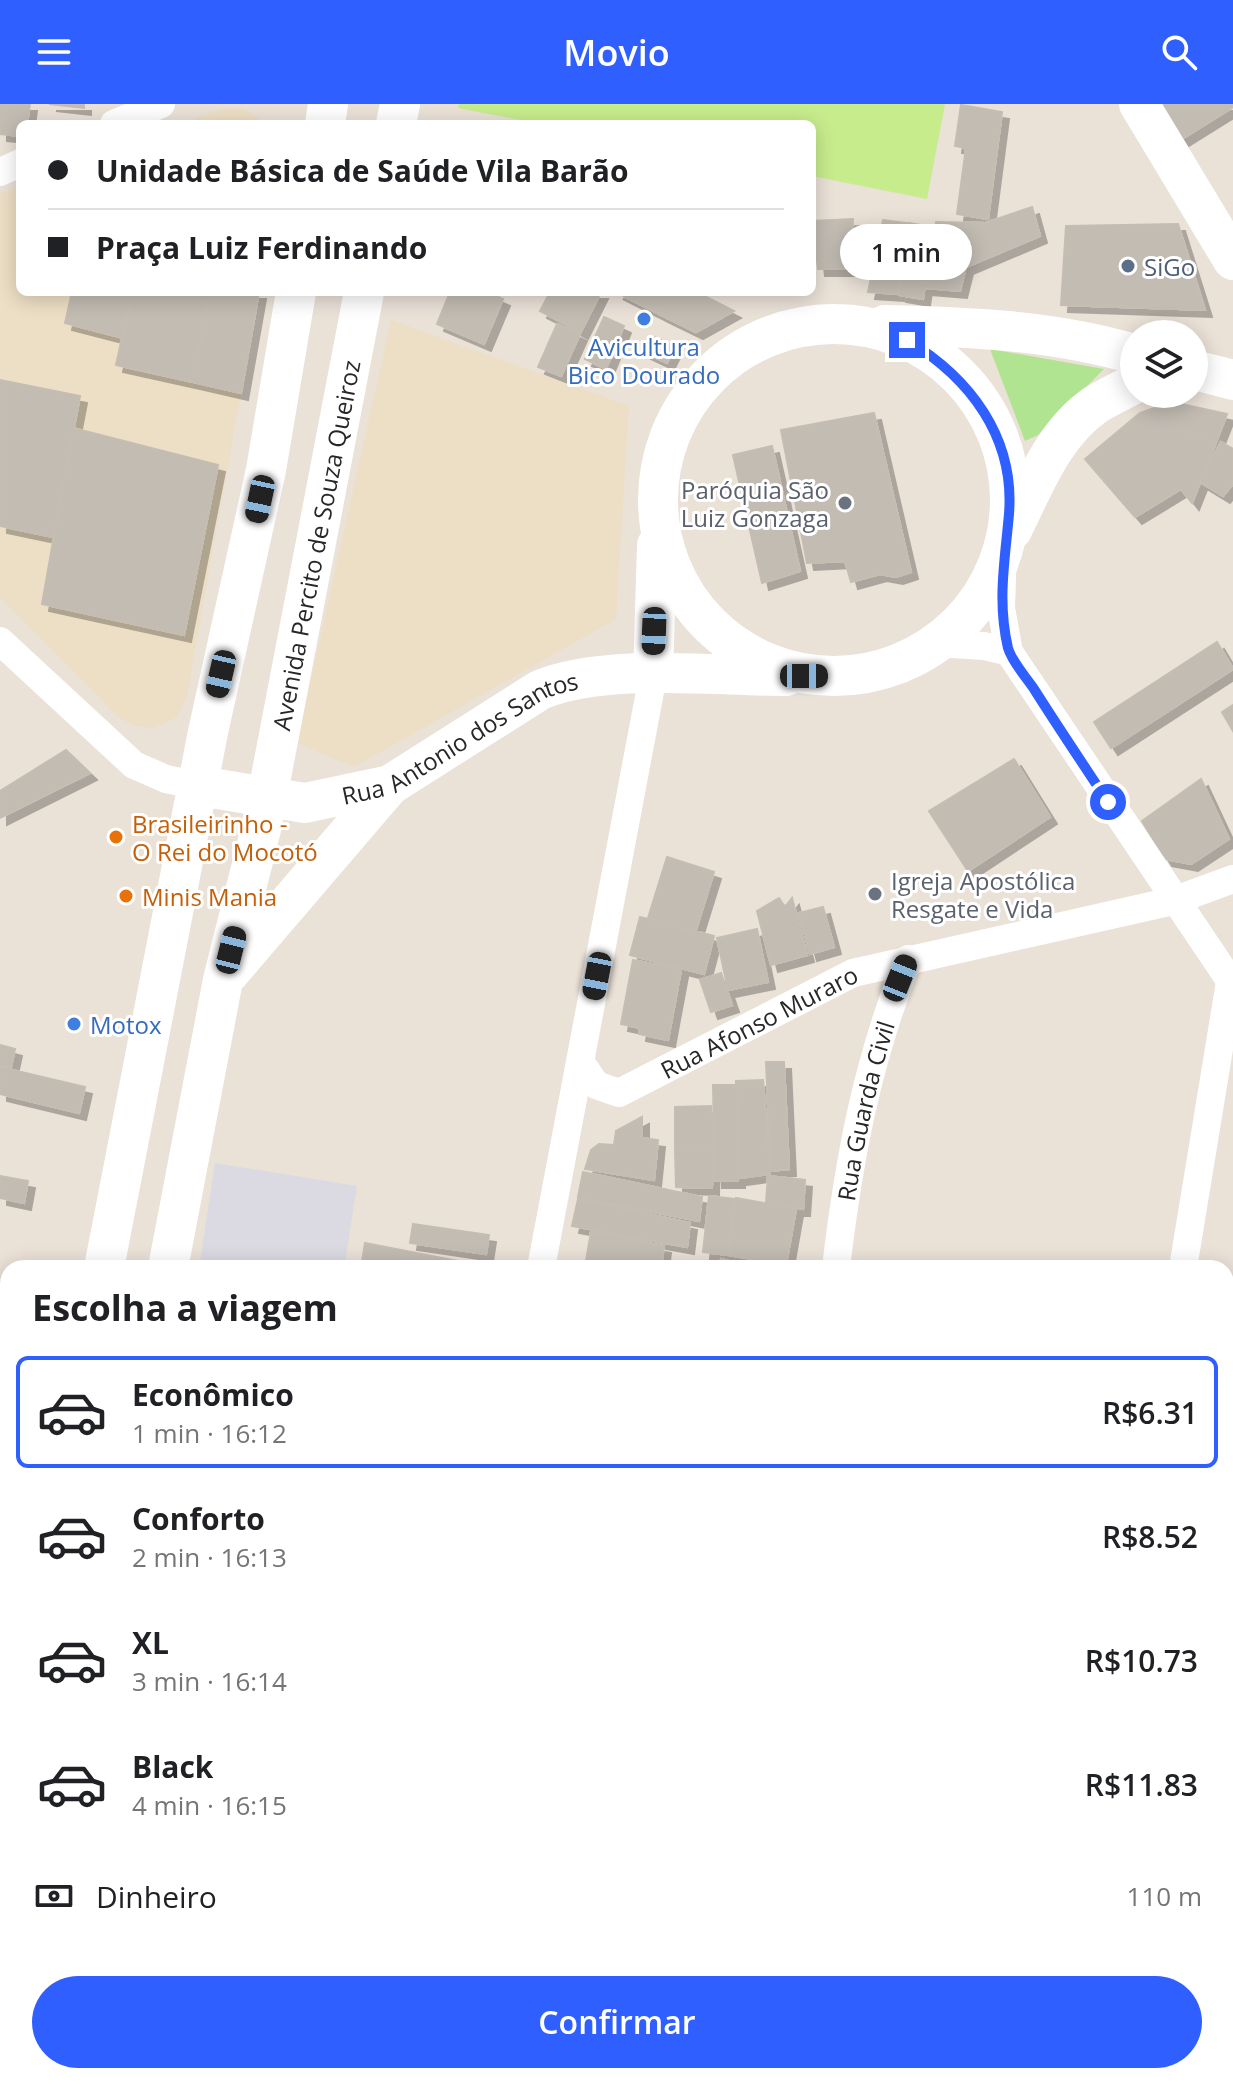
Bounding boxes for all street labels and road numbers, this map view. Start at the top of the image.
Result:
street label: Avenida Percito de Souza Queiroz [264,357,367,733]
street label: Rua Antonio dos Santos [338,663,581,811]
street label: Rua Afonso Muraro [654,957,863,1086]
street label: Rua Guarda Civil [829,1016,901,1203]

